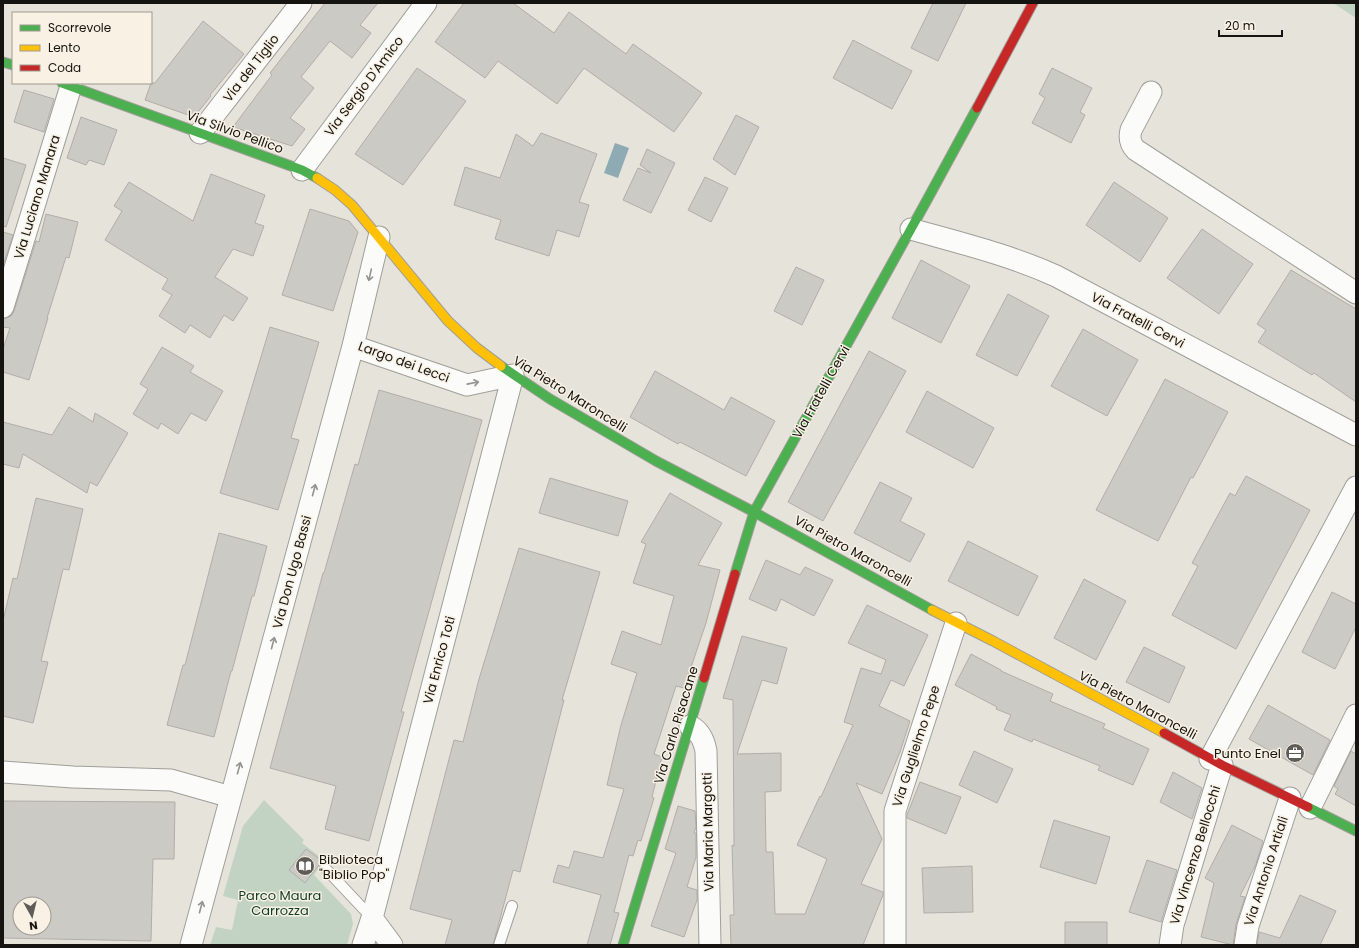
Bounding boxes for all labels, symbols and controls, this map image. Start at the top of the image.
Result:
legend [12,12,152,84]
scale bar [1219,12,1282,38]
text: 20 m [1225,17,1255,34]
text: Scorrevole [48,19,111,36]
street label: Via del Tiglio [218,30,284,106]
street label: Via Sergio D'Amico [320,32,408,140]
text: Lento [48,39,81,56]
text: Coda [48,59,81,76]
street label: Via Silvio Pellico [184,106,286,158]
street label: Via Luciano Manara [9,133,65,261]
one-way arrow [365,268,373,281]
street label: Via Fratelli Cervi [1088,287,1188,353]
street label: Largo dei Lecci [356,337,452,387]
street label: Via Fratelli Cervi [788,342,854,442]
street label: Via Pietro Maroncelli [509,351,631,437]
one-way arrow [466,379,479,387]
one-way arrow [311,484,318,497]
street label: Via Pietro Maroncelli [791,511,915,591]
street label: Via Don Ugo Bassi [268,513,316,631]
street label: Via Enrico Toti [418,614,460,706]
one-way arrow [270,637,277,650]
street label: Via Carlo Pisacane [649,664,703,786]
street label: Via Pietro Maroncelli [1076,666,1200,744]
street label: Via Guglielmo Pepe [887,683,945,809]
office icon: Punto Enel [1284,742,1306,764]
place label: Punto Enel [1214,744,1281,763]
one-way arrow [236,762,243,775]
street label: Via Maria Margotti [697,772,719,892]
street label: Via Vincenzo Bellocchi [1165,783,1225,927]
street label: Via Antonio Artiali [1239,814,1293,928]
place label: Biblioteca "Biblio Pop" [319,850,390,884]
library icon: Biblioteca "Biblio Pop" [294,855,316,877]
park label: Parco Maura Carrozza [239,886,321,920]
north arrow [12,896,52,936]
one-way arrow [198,901,206,914]
text: N [28,917,39,934]

